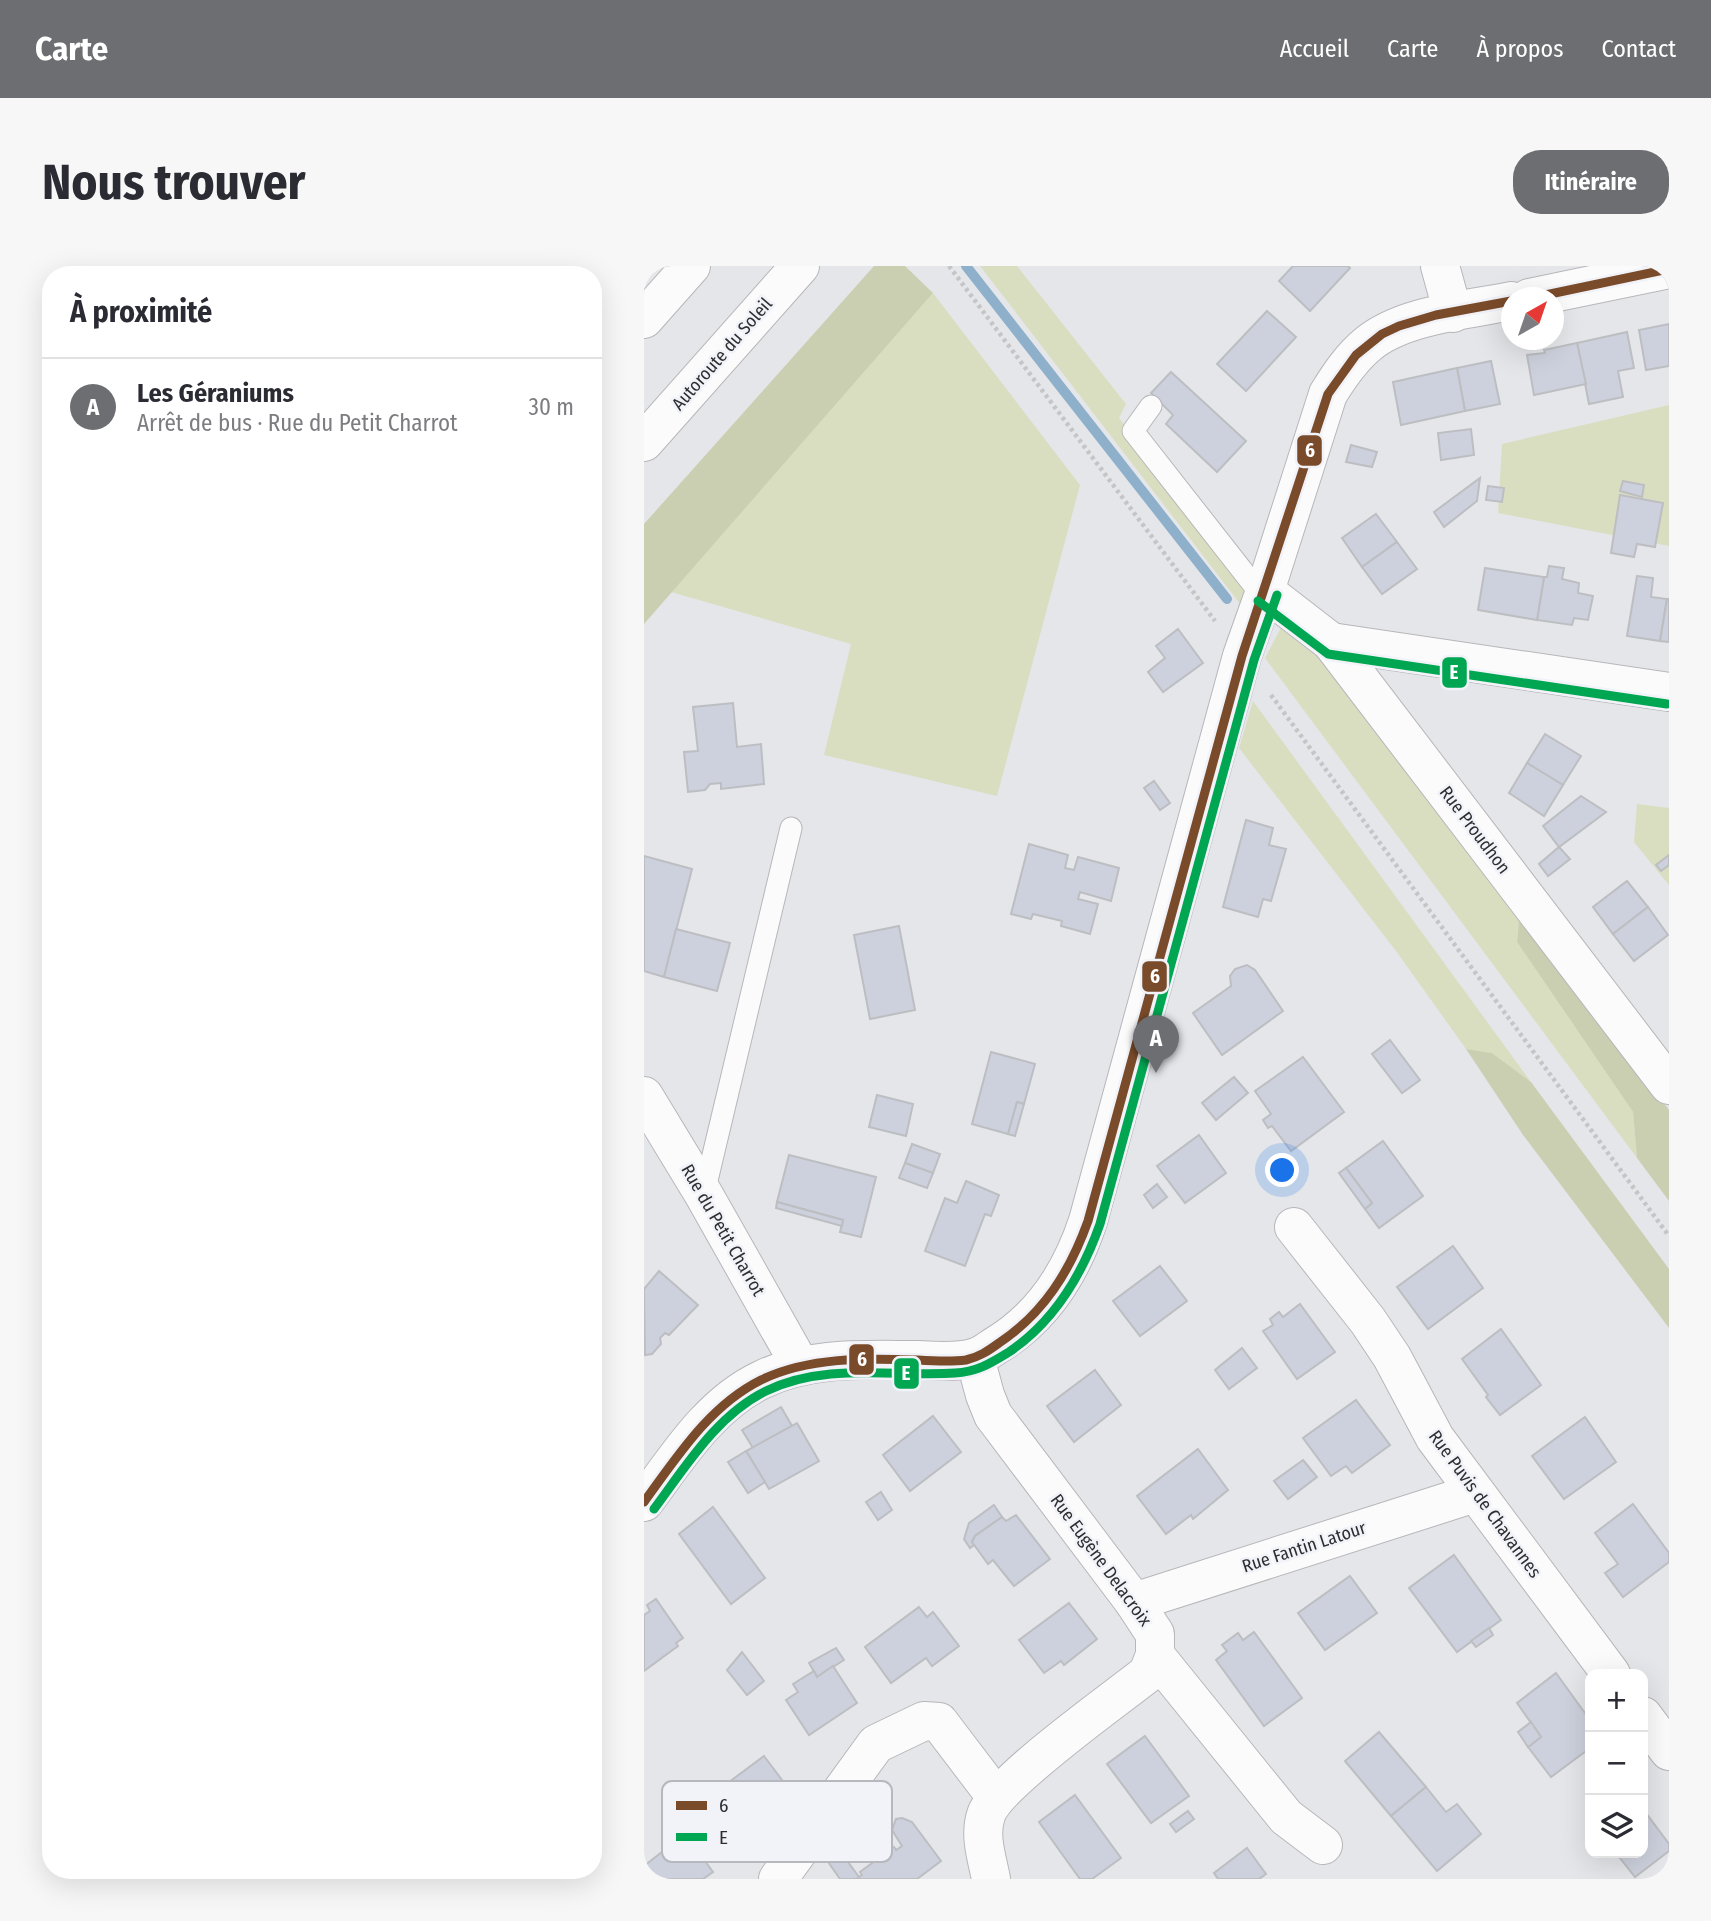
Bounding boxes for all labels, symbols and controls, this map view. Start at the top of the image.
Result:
text: Carte [35,29,108,69]
text: Accueil [1280,35,1349,63]
text: Carte [1387,35,1438,63]
text: À propos [1476,35,1563,63]
text: Contact [1601,35,1676,63]
button: Itinéraire [1513,150,1669,214]
text: Nous trouver [42,153,305,212]
north arrow [1501,287,1564,350]
street label: Autoroute du Soleil [667,293,777,415]
text: À proximité [70,294,212,330]
text: Les Géraniums [137,378,294,409]
text: A [87,393,99,421]
text: 30 m [529,393,574,421]
text: Arrêt de bus · Rue du Petit Charrot [137,409,458,437]
line badge: 6 [1296,434,1323,467]
text: 6 [1305,439,1315,462]
line badge: E [1441,656,1468,689]
text: E [1449,661,1459,684]
street label: Rue Proudhon [1435,782,1515,878]
line badge: 6 [1141,960,1168,993]
text: 6 [1150,965,1160,988]
pin: A [1133,1015,1179,1073]
your location [1265,1153,1299,1187]
street label: Rue du Petit Charrot [676,1160,770,1300]
line badge: 6 [848,1343,875,1376]
text: 6 [857,1348,867,1371]
line badge: E [893,1357,920,1390]
text: E [901,1362,911,1385]
street label: Rue Puvis de Chavannes [1424,1426,1546,1582]
street label: Rue Eugène Delacroix [1046,1490,1156,1630]
street label: Rue Fantin Latour [1239,1516,1369,1577]
map controls [1585,1669,1648,1858]
button: + [1585,1669,1648,1732]
button: − [1585,1732,1648,1795]
legend [662,1781,892,1862]
text: 6 [719,1794,728,1817]
button: layers [1585,1795,1648,1858]
text: E [719,1826,728,1849]

